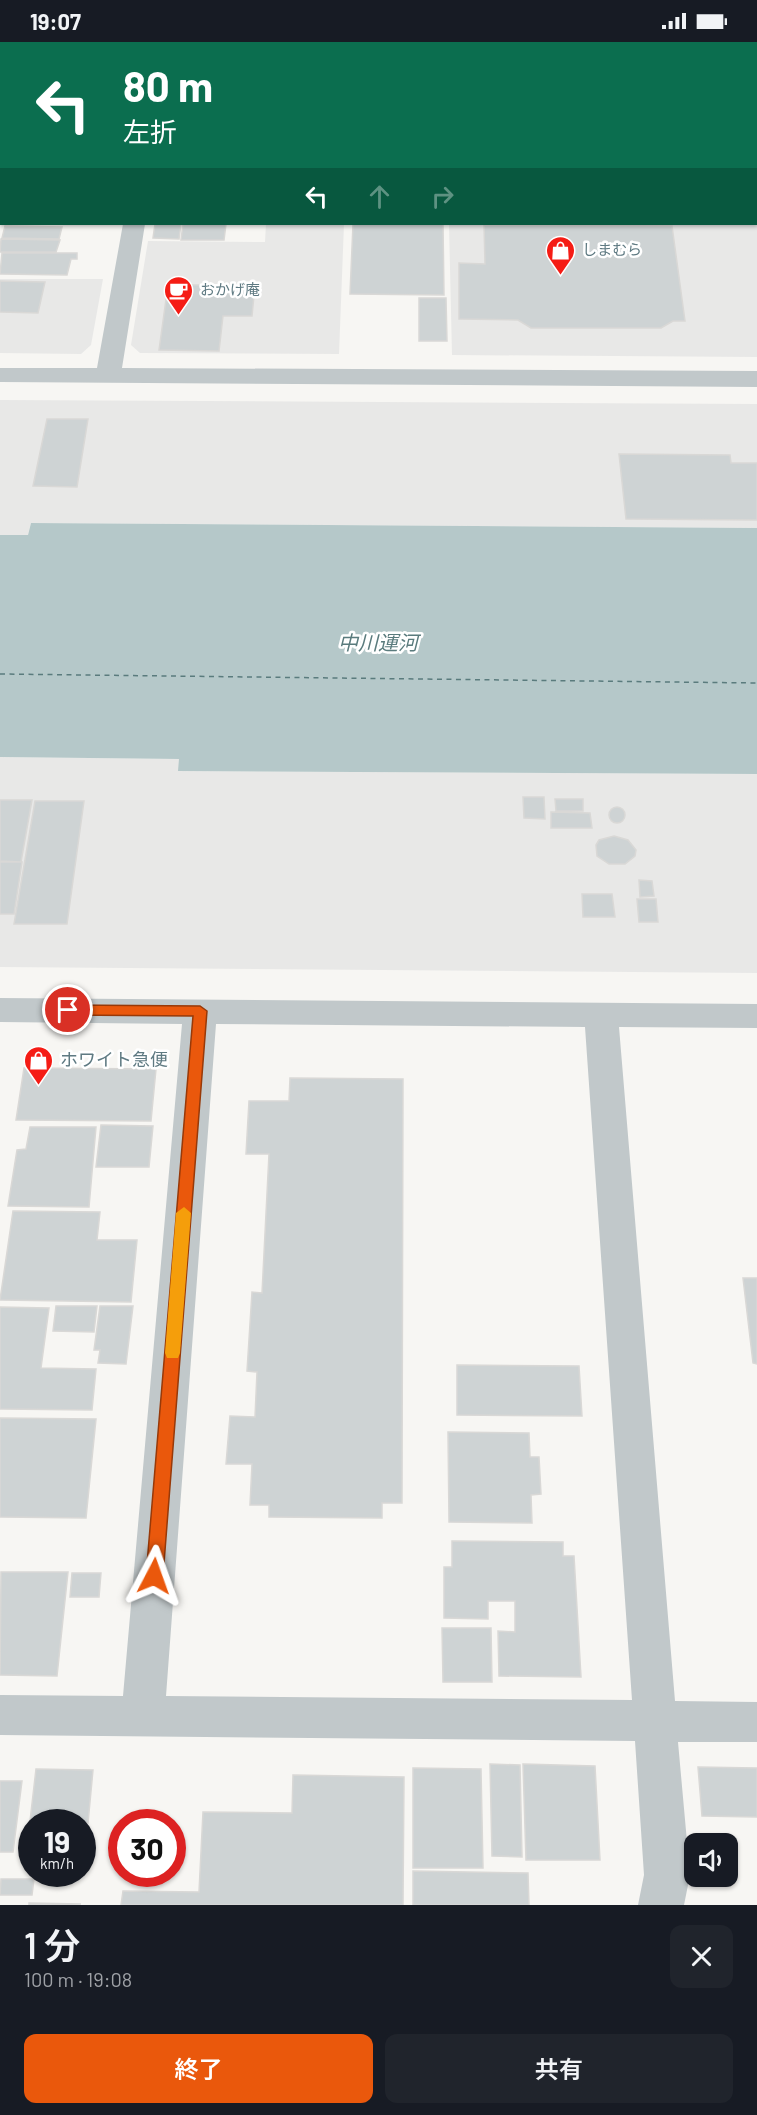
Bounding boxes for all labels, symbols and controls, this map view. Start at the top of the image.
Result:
text: 19:07 [30,8,81,34]
text: 80 m [123,60,213,110]
icon: left [24,66,102,144]
text: 左折 [123,115,177,147]
icon: left [300,180,333,213]
icon: ahead [363,180,396,213]
icon: right [426,180,459,213]
shop icon: しまむら [545,234,577,276]
place label: しまむら [582,240,642,258]
cafe icon: おかげ庵 [163,274,195,316]
place label: おかげ庵 [200,280,260,298]
water label: 中川運河 [338,630,422,654]
pin [42,984,93,1035]
icon: arrive [51,993,84,1026]
shop icon: ホワイト急便 [23,1044,55,1086]
place label: ホワイト急便 [60,1048,168,1070]
position arrow [122,1544,186,1608]
speed limit sign: 30 [108,1809,186,1887]
text: 19 [44,1823,70,1859]
map controls [684,1833,738,1887]
button: sound [684,1833,738,1887]
text: km/h [40,1854,74,1872]
text: 1 分 [24,1923,80,1966]
button: close [670,1925,733,1988]
text: 100 m · 19:08 [24,1967,132,1991]
button: 終了 [24,2034,373,2103]
button: 共有 [385,2034,733,2103]

